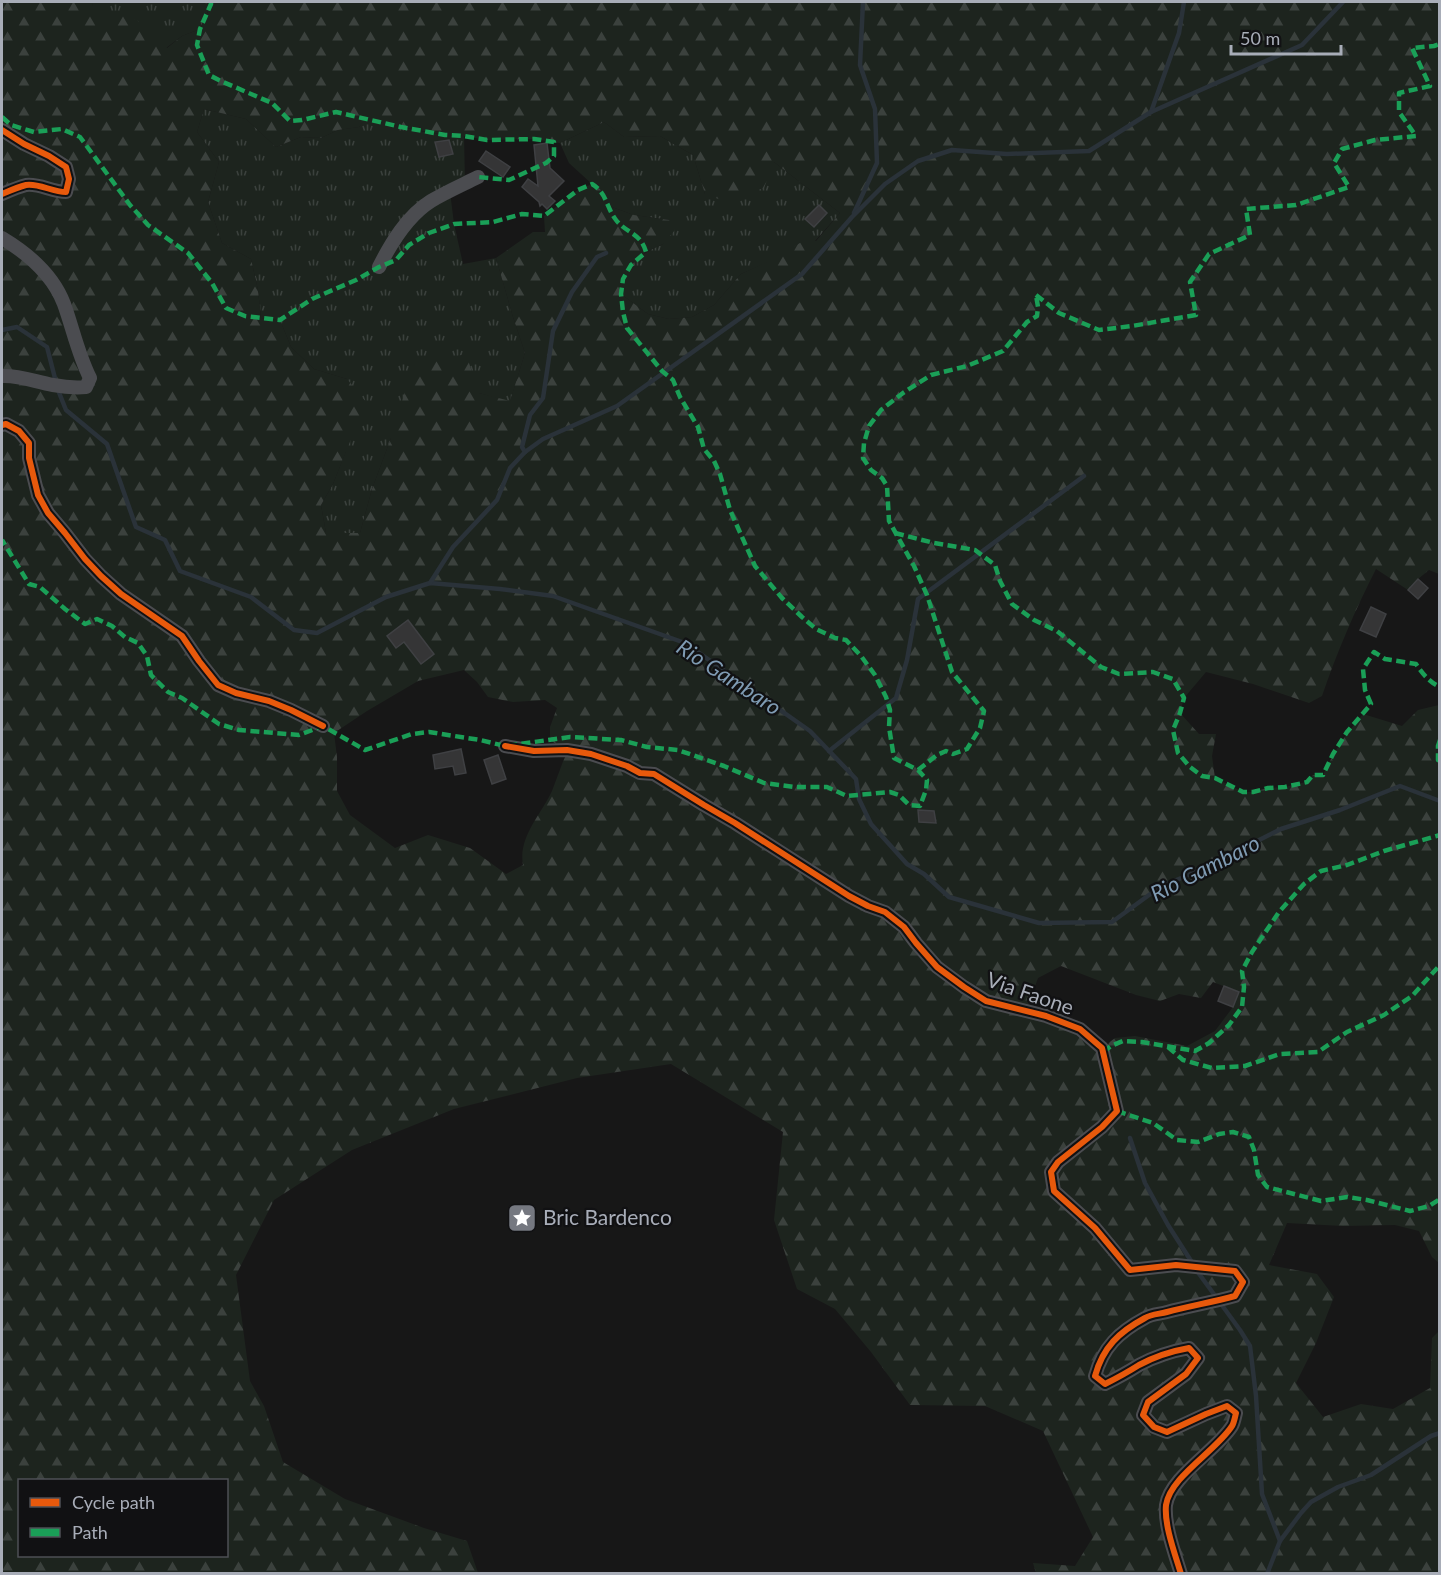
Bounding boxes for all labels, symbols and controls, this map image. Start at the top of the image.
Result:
scale bar [1231,18,1340,56]
text: 50 m [1240,27,1280,49]
water label: Rio Gambaro [672,633,787,720]
water label: Rio Gambaro [1146,828,1264,907]
street label: Via Faone [984,966,1077,1019]
place icon: Bric Bardenco [506,1202,538,1234]
place label: Bric Bardenco [543,1204,672,1229]
legend [18,1479,228,1557]
text: Cycle path [72,1491,155,1513]
text: Path [72,1521,108,1543]

